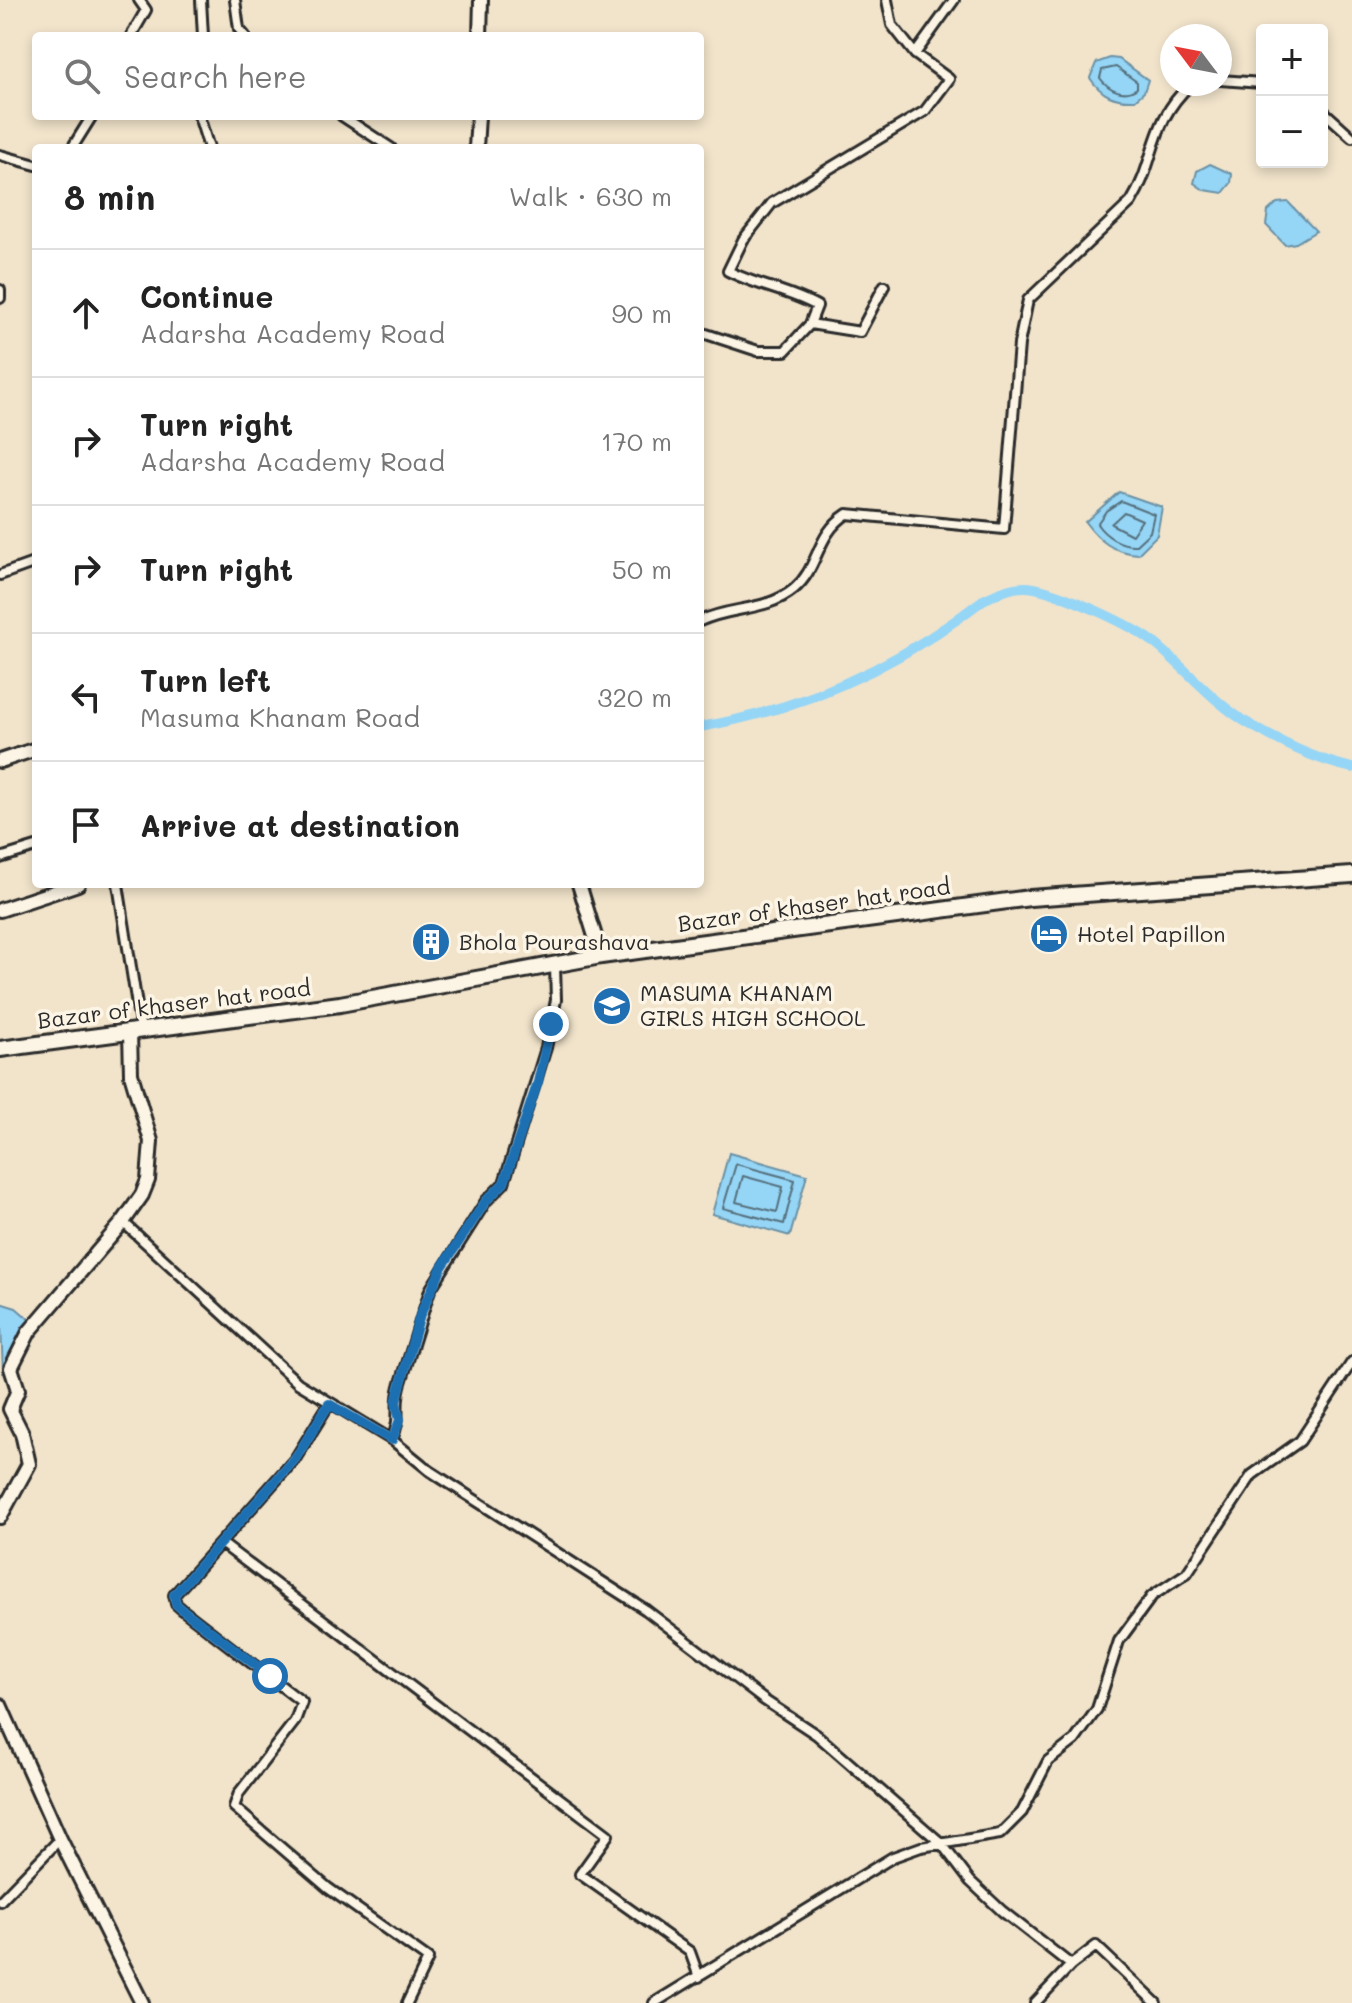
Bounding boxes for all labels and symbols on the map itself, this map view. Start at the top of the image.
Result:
north arrow [1160,24,1232,96]
street label: Bazar of khaser hat road [676,871,952,938]
hotel icon: Hotel Papillon [1028,913,1070,955]
place label: Hotel Papillon [1077,919,1225,948]
building icon: Bhola Pourashava [410,921,452,963]
place label: Bhola Pourashava [459,927,650,956]
street label: Bazar of khaser hat road [36,972,312,1035]
place label: MASUMA KHANAM GIRLS HIGH SCHOOL [640,978,866,1032]
school or university icon: MASUMA KHANAM GIRLS HIGH SCHOOL [591,985,633,1027]
route end [533,1006,569,1042]
route start [252,1658,288,1694]

